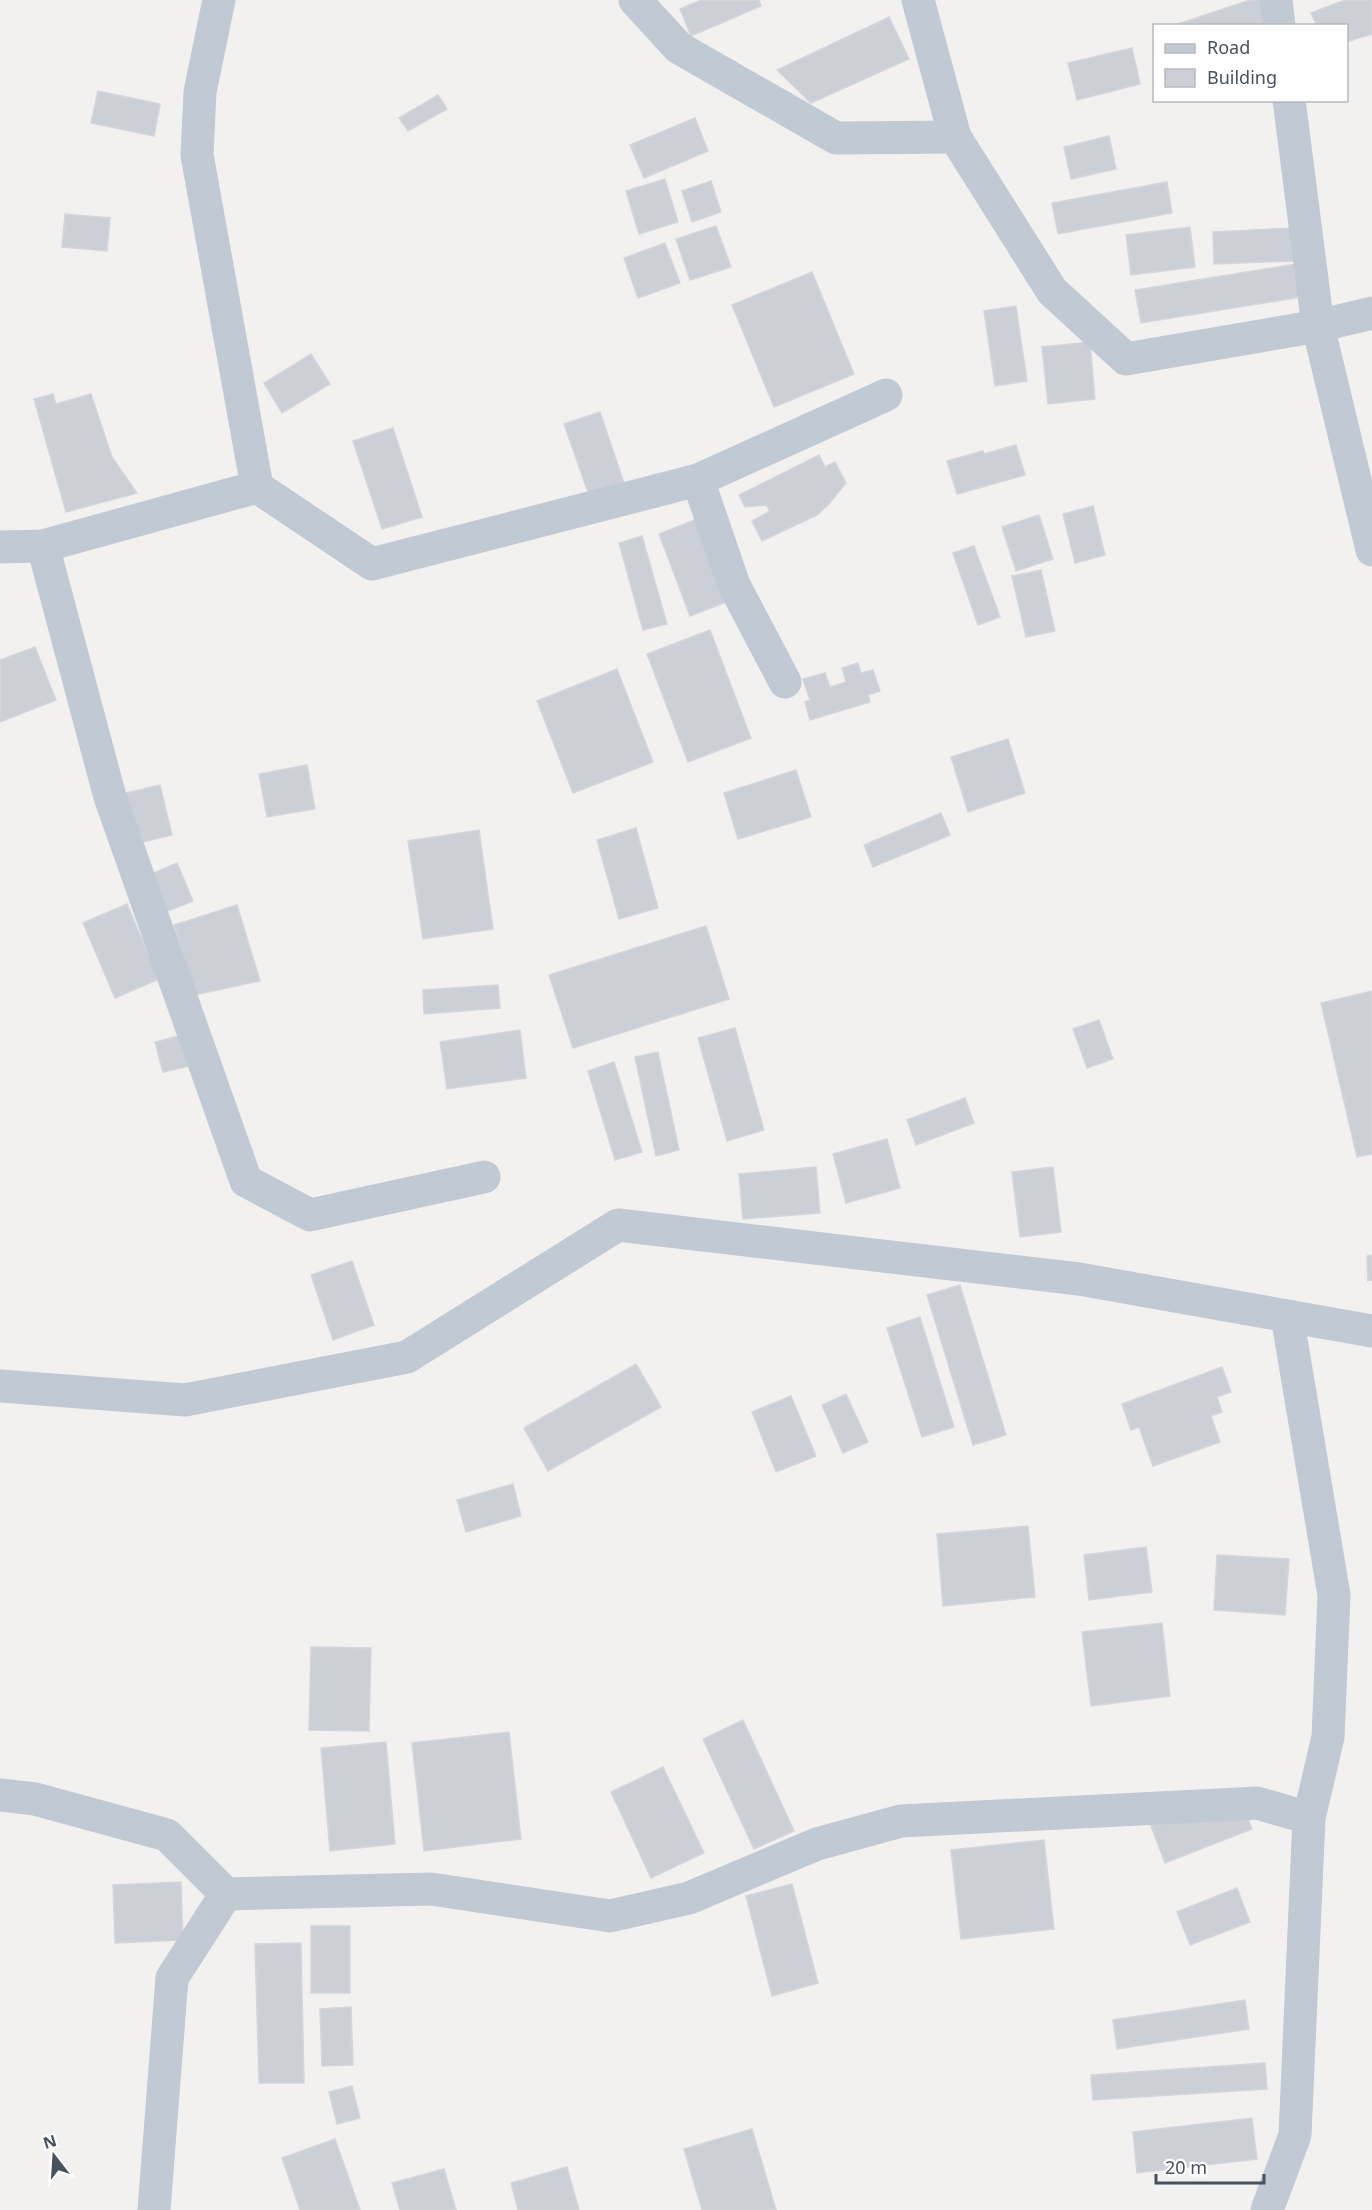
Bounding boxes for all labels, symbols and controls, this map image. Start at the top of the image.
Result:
legend [1153,24,1348,102]
text: Road [1207,35,1250,59]
text: Building [1207,65,1277,89]
north arrow [24,2126,84,2186]
text: N [40,2129,59,2154]
scale bar [1156,2147,1264,2185]
text: 20 m [1165,2155,1207,2179]

